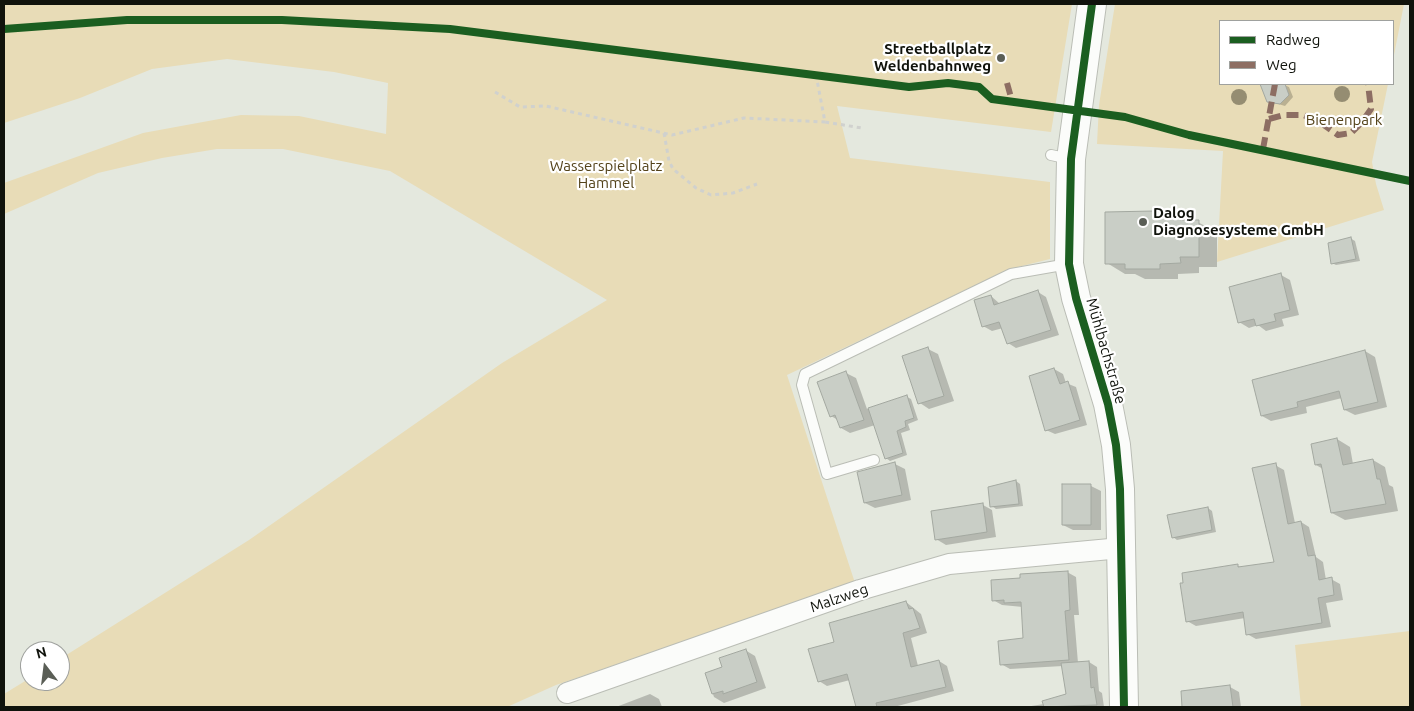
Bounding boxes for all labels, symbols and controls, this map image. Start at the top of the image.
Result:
legend [1219,20,1394,85]
text: Radweg [1266,31,1320,48]
place label: Streetballplatz Weldenbahnweg [874,40,991,75]
marker: Streetballplatz Weldenbahnweg [995,52,1007,64]
text: Weg [1266,56,1297,73]
park label: Bienenpark [1306,111,1382,129]
park label: Wasserspielplatz Hammel [550,157,662,192]
place label: Dalog Diagnosesysteme GmbH [1153,204,1324,239]
marker: Dalog Diagnosesysteme GmbH [1137,216,1149,228]
street label: Mühlbachstraße [1082,296,1130,406]
street label: Malzweg [808,580,870,616]
north arrow [20,641,70,691]
text: N [34,643,48,662]

